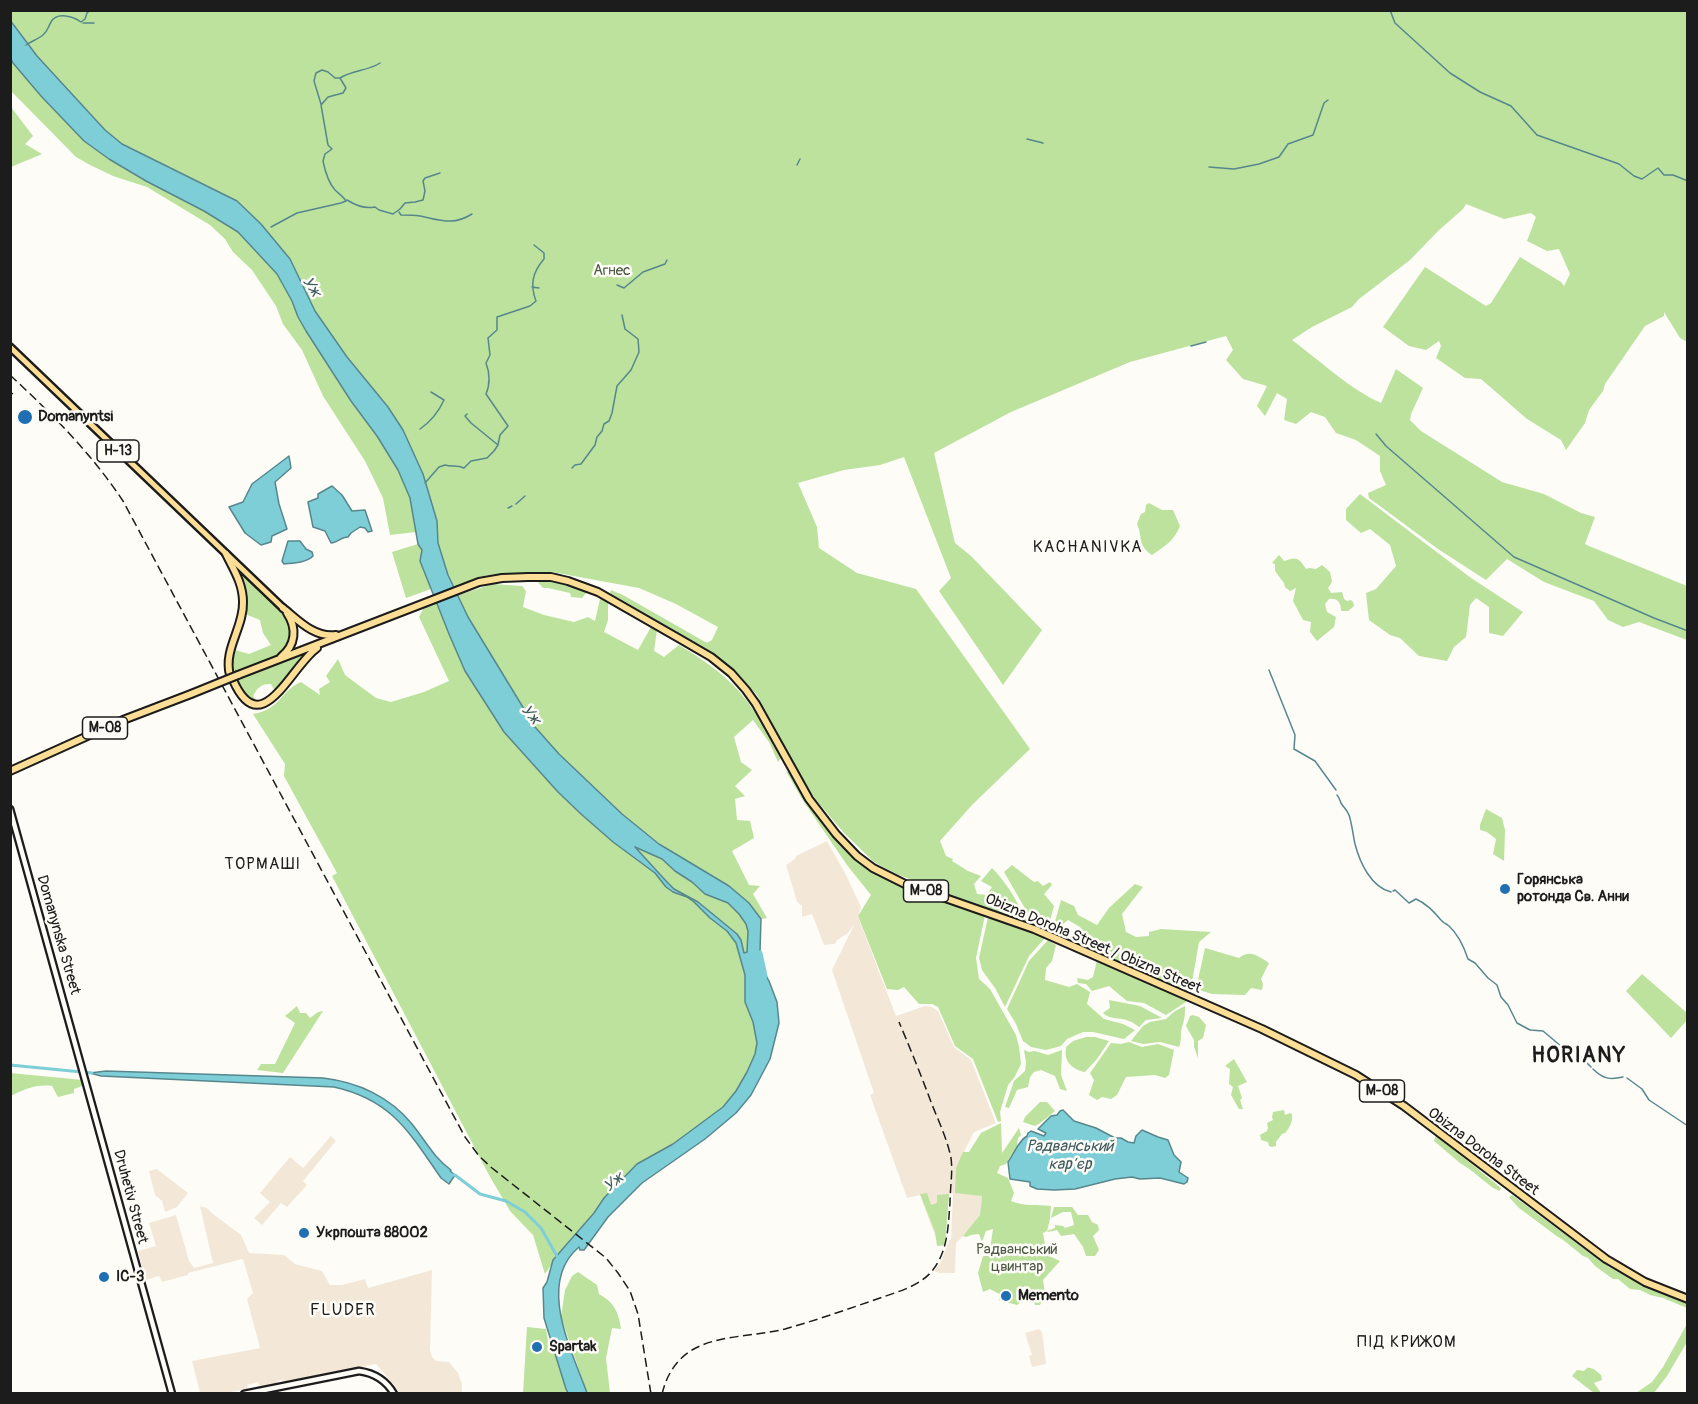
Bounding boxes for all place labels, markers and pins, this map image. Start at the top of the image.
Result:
marker: Domanyntsi [16,408,34,426]
place label: Domanyntsi [38,408,113,426]
place label: Горянська ротонда Св. Анни [1517,871,1629,906]
marker: Горянська ротонда Св. Анни [1498,882,1512,896]
place label: Укрпошта 88002 [316,1224,428,1242]
marker: Укрпошта 88002 [297,1226,311,1240]
place label: ІС-3 [116,1268,144,1286]
marker: ІС-3 [97,1270,111,1284]
place label: Memento [1018,1287,1079,1305]
marker: Memento [999,1289,1013,1303]
place label: Spartak [549,1338,596,1356]
marker: Spartak [530,1340,544,1354]

